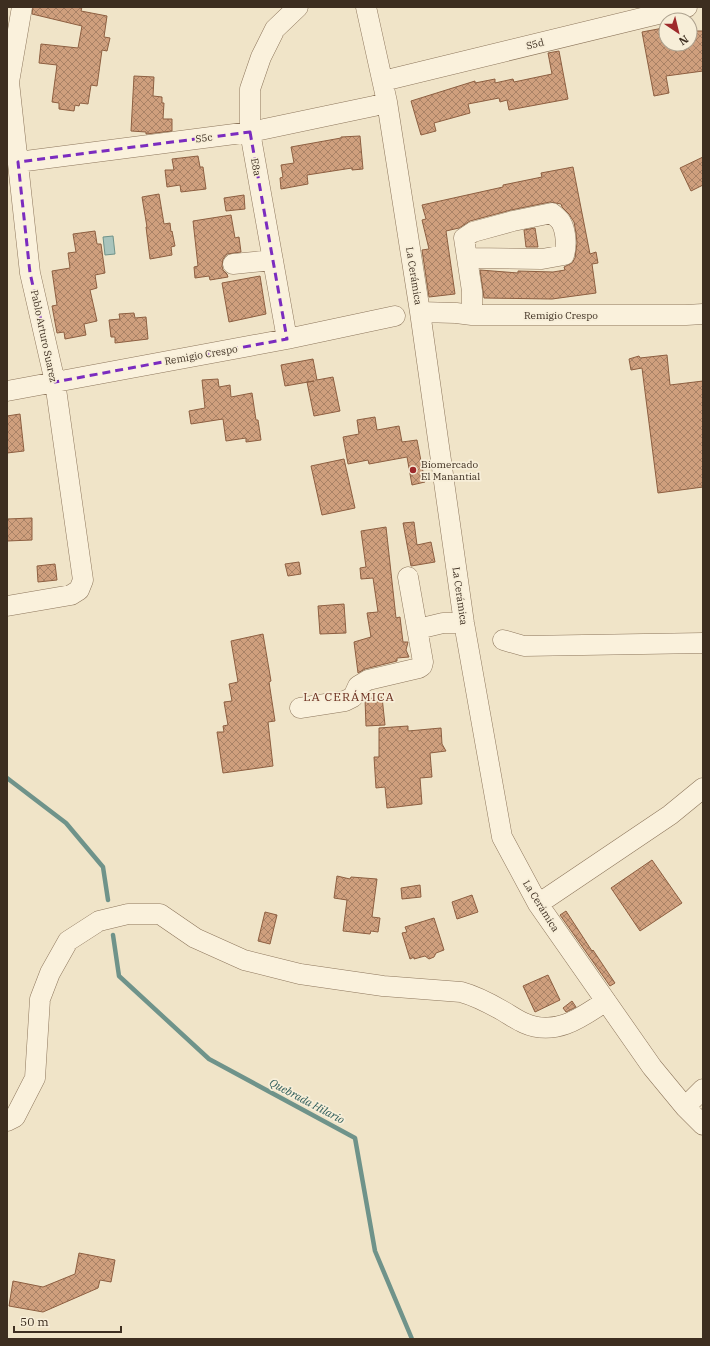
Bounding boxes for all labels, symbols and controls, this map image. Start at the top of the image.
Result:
north arrow [658,12,698,52]
text: N [676,32,691,49]
street label: S5d [525,36,545,52]
street label: S5c [195,131,213,145]
street label: E8a [248,157,264,177]
street label: La Cerámica [403,246,425,306]
street label: Pablo Arturo Suarez [28,289,60,383]
street label: Remigio Crespo [524,309,598,322]
street label: Remigio Crespo [163,342,239,368]
place label: Biomercado El Manantial [421,458,480,483]
marker: Biomercado El Manantial [408,465,418,475]
street label: La Cerámica [449,566,471,626]
district label: LA CERÁMICA [303,689,395,704]
street label: La Cerámica [520,878,562,935]
water label: Quebrada Hilario [267,1075,347,1127]
scale bar [14,1308,121,1334]
text: 50 m [20,1314,49,1329]

